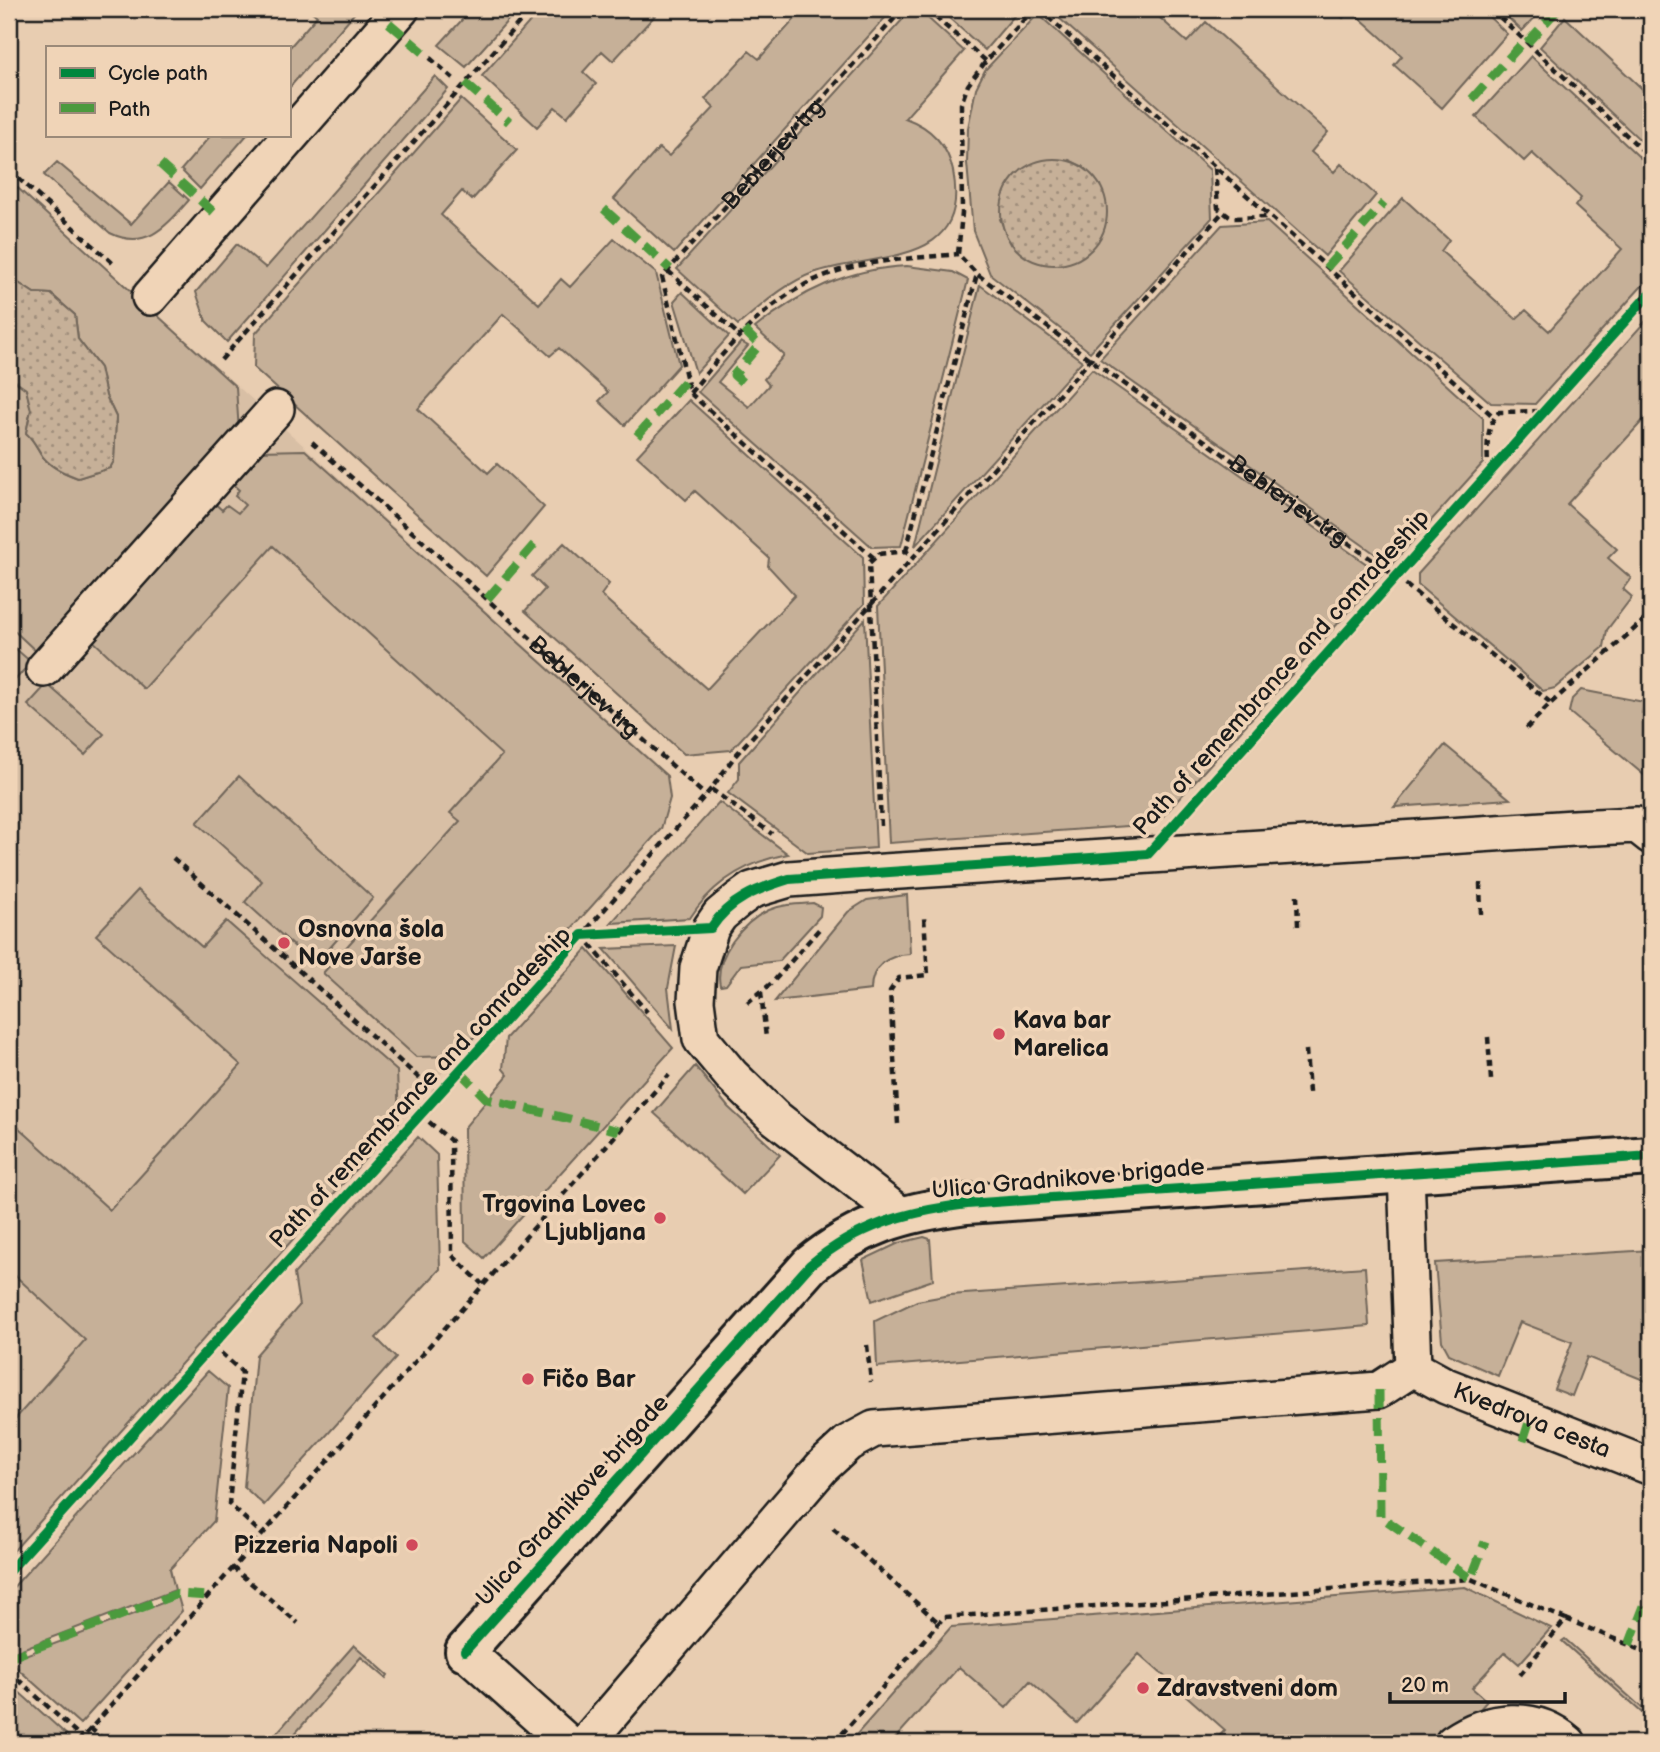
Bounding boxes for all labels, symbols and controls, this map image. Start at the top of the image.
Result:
legend [46,46,290,136]
text: Cycle path [108,61,208,86]
street label: Beblerjev trg [716,93,830,216]
text: Path [108,97,150,122]
street label: Beblerjev trg [1223,449,1354,553]
street label: Path of remembrance and comradeship [1127,503,1436,842]
street label: Beblerjev trg [522,630,646,744]
place label: Osnovna šola Nove Jarše [298,915,444,972]
street label: Path of remembrance and comradeship [263,921,577,1254]
marker: Osnovna šola Nove Jarše [276,935,292,951]
place label: Kava bar Marelica [1013,1006,1111,1063]
marker: Kava bar Marelica [991,1026,1007,1042]
street label: Ulica Gradnikove brigade [930,1152,1206,1205]
place label: Trgovina Lovec Ljubljana [482,1190,646,1247]
marker: Trgovina Lovec Ljubljana [652,1210,668,1226]
place label: Fičo Bar [542,1365,636,1394]
marker: Fičo Bar [520,1371,536,1387]
street label: Kvedrova cesta [1449,1376,1615,1465]
street label: Ulica Gradnikove brigade [470,1389,675,1612]
place label: Pizzeria Napoli [233,1531,398,1560]
marker: Pizzeria Napoli [404,1537,420,1553]
scale bar [1390,1661,1566,1705]
text: 20 m [1401,1673,1449,1698]
place label: Zdravstveni dom [1157,1674,1338,1703]
marker: Zdravstveni dom [1135,1680,1151,1696]

